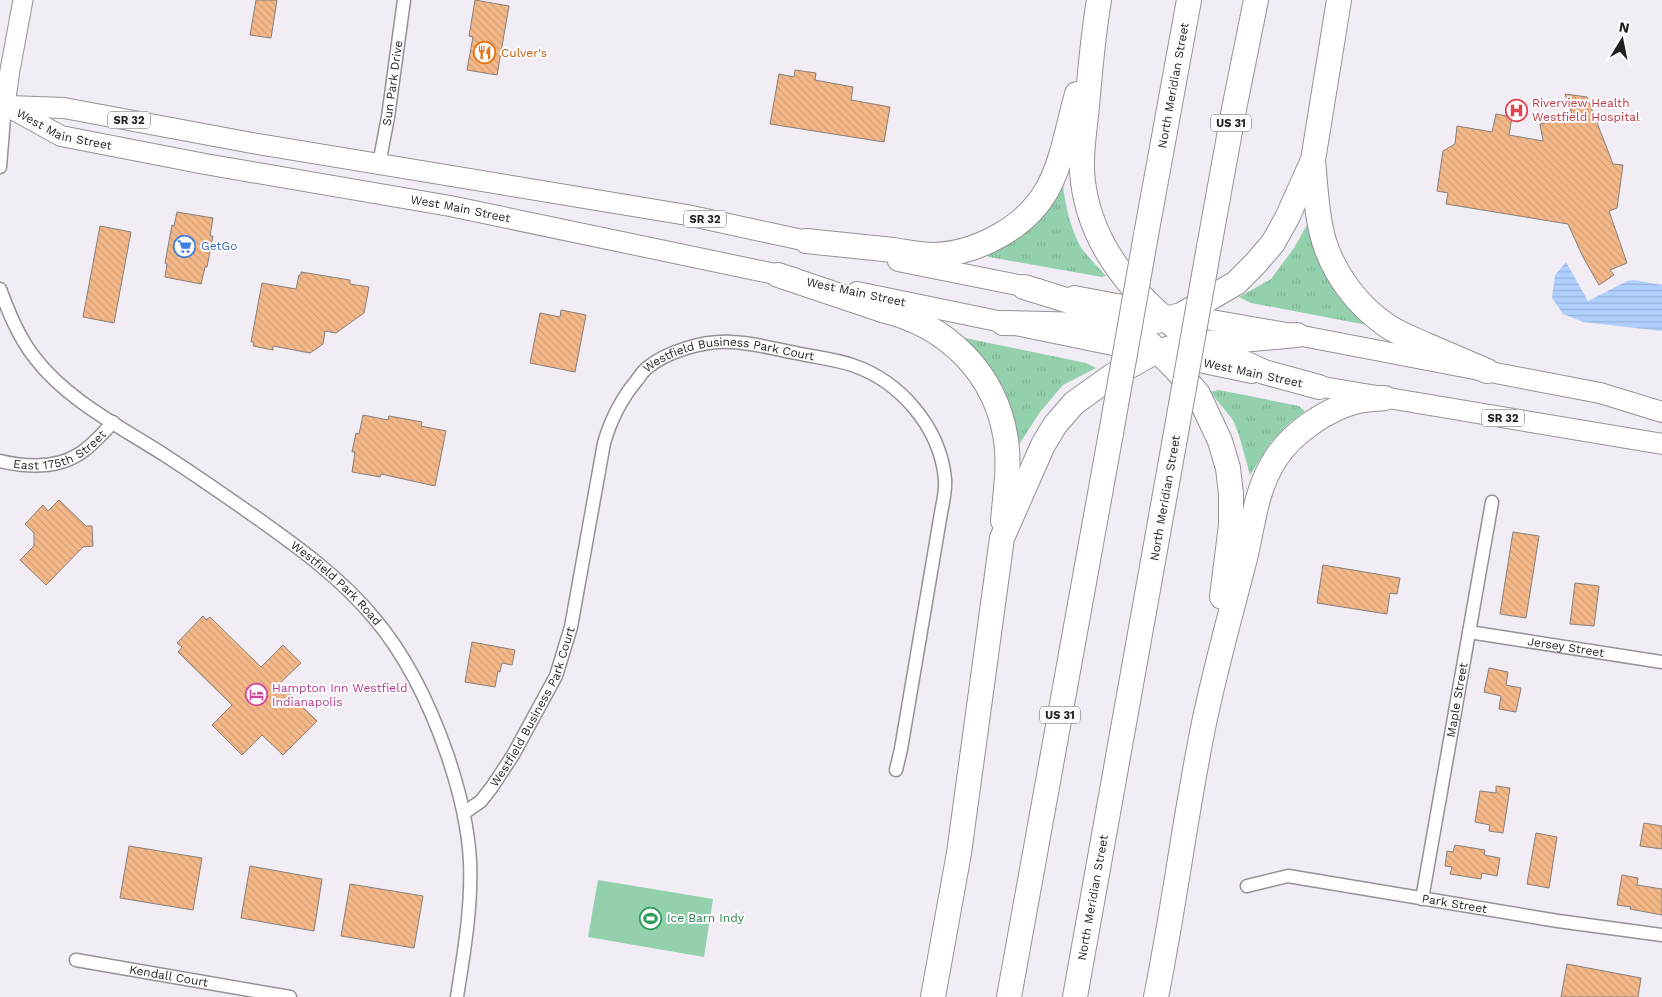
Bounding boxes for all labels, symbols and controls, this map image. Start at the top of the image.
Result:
north arrow [1597,15,1647,65]
text: N [1618,18,1631,36]
street label: North Meridian Street [1155,22,1192,149]
street label: Sun Park Drive [379,39,405,127]
restaurant icon: Culver's [473,41,497,65]
place label: Culver's [501,46,547,60]
place label: Riverview Health Westfield Hospital [1532,96,1640,124]
hospital icon: Riverview Health Westfield Hospital [1504,98,1528,122]
street label: West Main Street [14,106,113,153]
road number: SR 32 [108,112,150,128]
road number: US 31 [1211,115,1251,132]
street label: West Main Street [409,192,512,225]
road number: SR 32 [684,210,726,228]
supermarket icon: GetGo [173,234,197,258]
place label: GetGo [201,239,237,253]
street label: West Main Street [805,275,907,309]
street label: Westfield Business Park Court [640,335,815,375]
street label: West Main Street [1202,356,1304,390]
road number: SR 32 [1482,409,1524,426]
street label: East 175th Street [12,427,109,473]
street label: North Meridian Street [1147,434,1183,562]
street label: Westfield Park Road [288,538,384,628]
street label: Westfield Business Park Court [487,625,578,789]
street label: Jersey Street [1527,634,1605,660]
street label: Maple Street [1444,662,1471,738]
place label: Hampton Inn Westfield Indianapolis [272,681,407,709]
hotel icon: Hampton Inn Westfield Indianapolis [244,683,268,707]
road number: US 31 [1040,706,1080,724]
street label: North Meridian Street [1075,834,1111,962]
street label: Park Street [1421,891,1488,916]
sports icon: Ice Barn Indy [639,906,663,930]
place label: Ice Barn Indy [667,911,745,925]
street label: Kendall Court [128,962,209,990]

